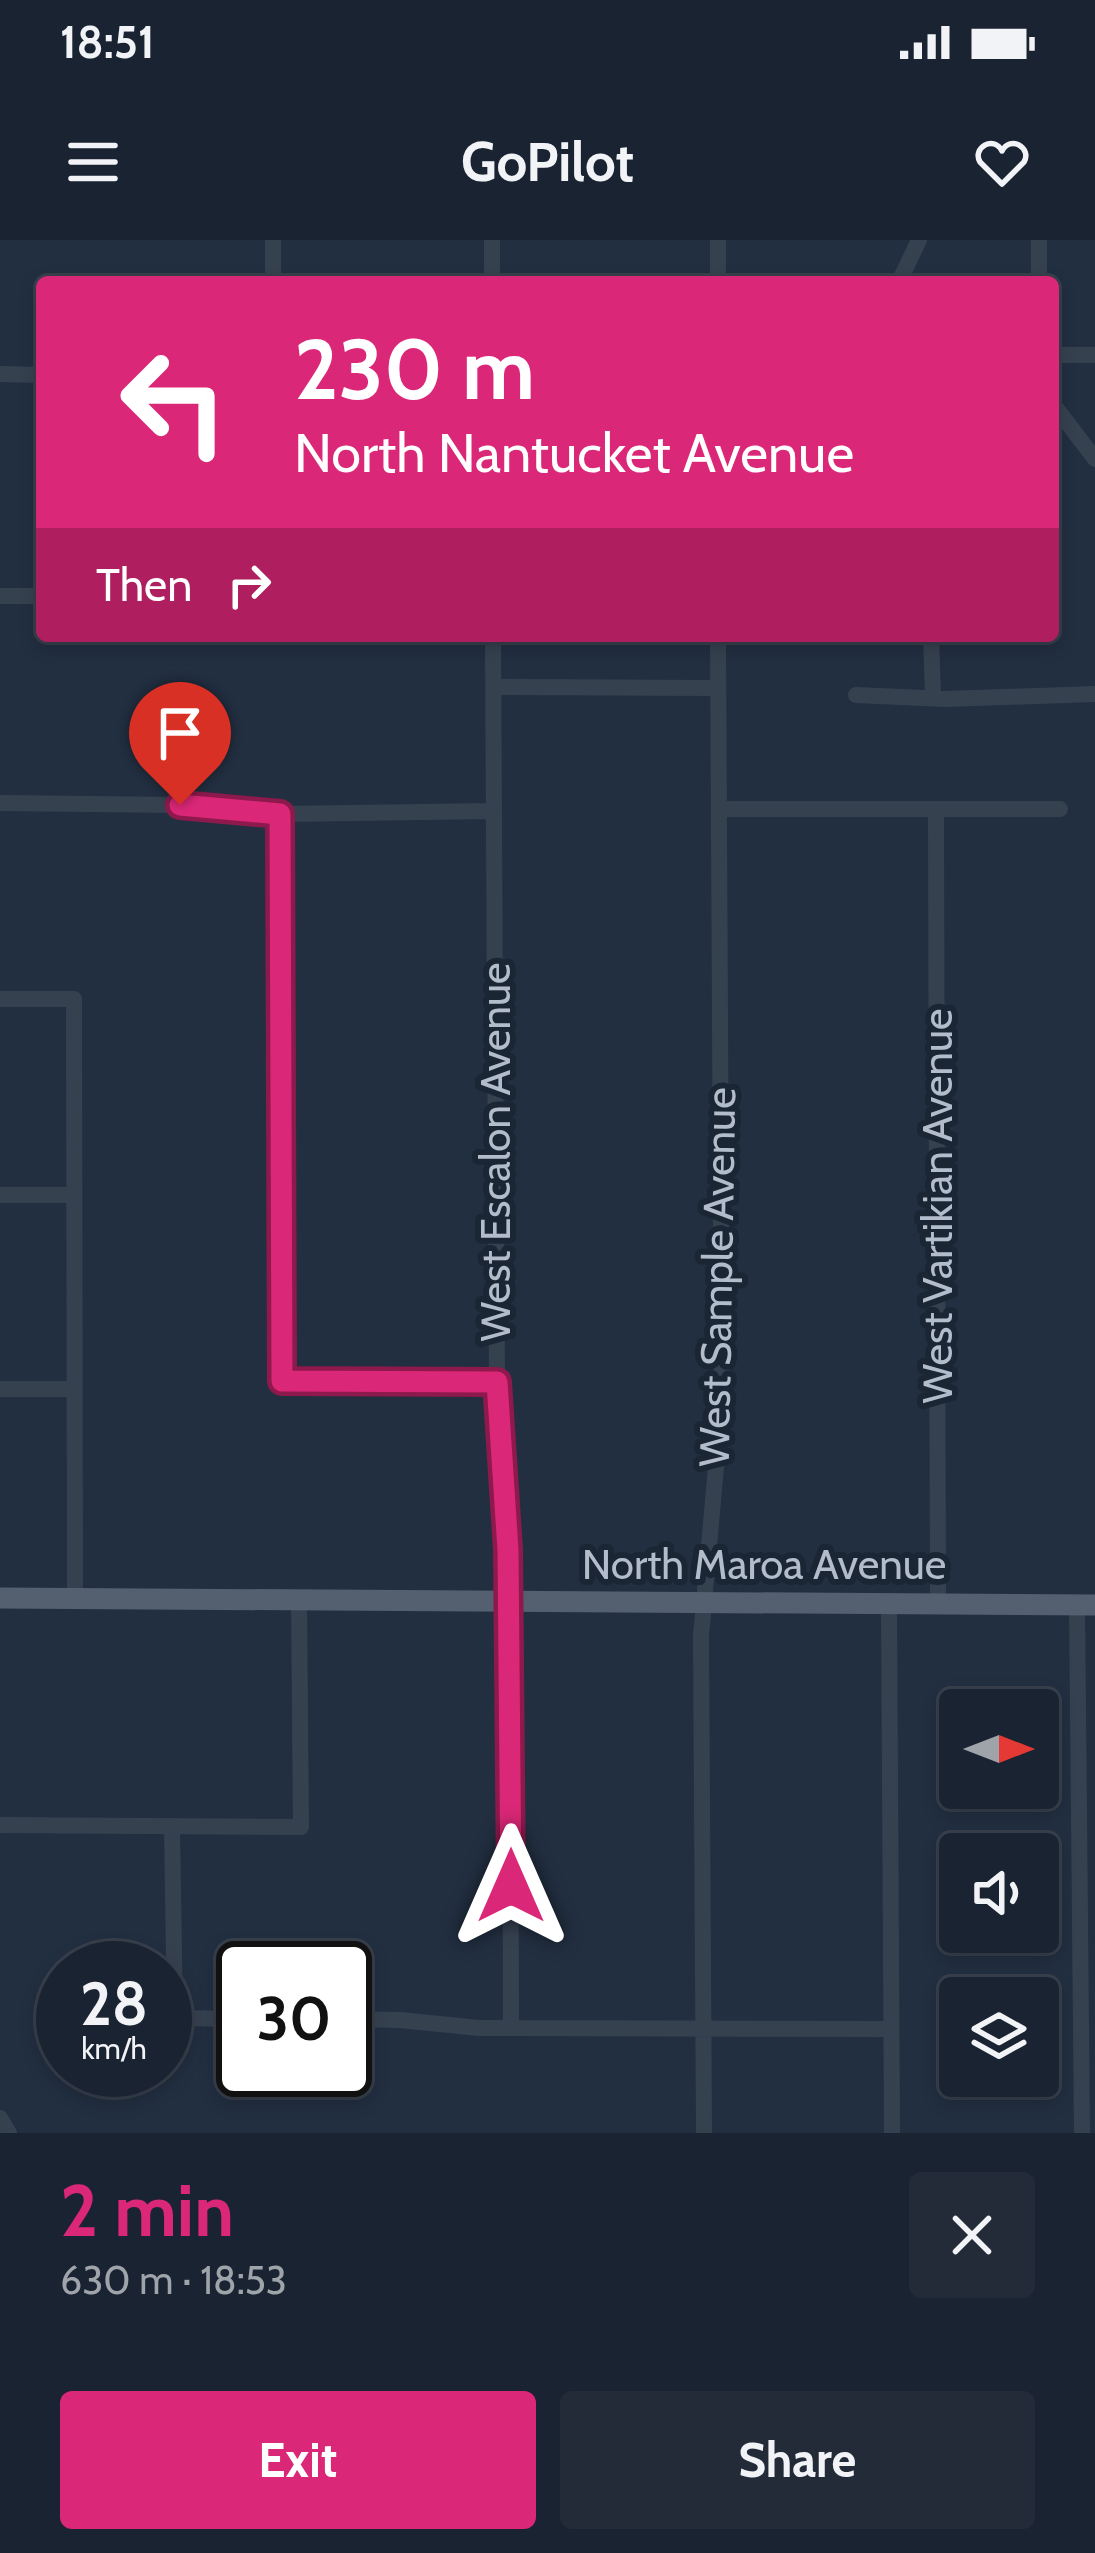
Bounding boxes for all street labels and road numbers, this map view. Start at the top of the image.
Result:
street label: West Escalon Avenue [469,962,521,1342]
street label: West Vartikian Avenue [911,1008,963,1404]
street label: West Sample Avenue [688,1087,746,1467]
street label: North Maroa Avenue [582,1538,946,1590]

